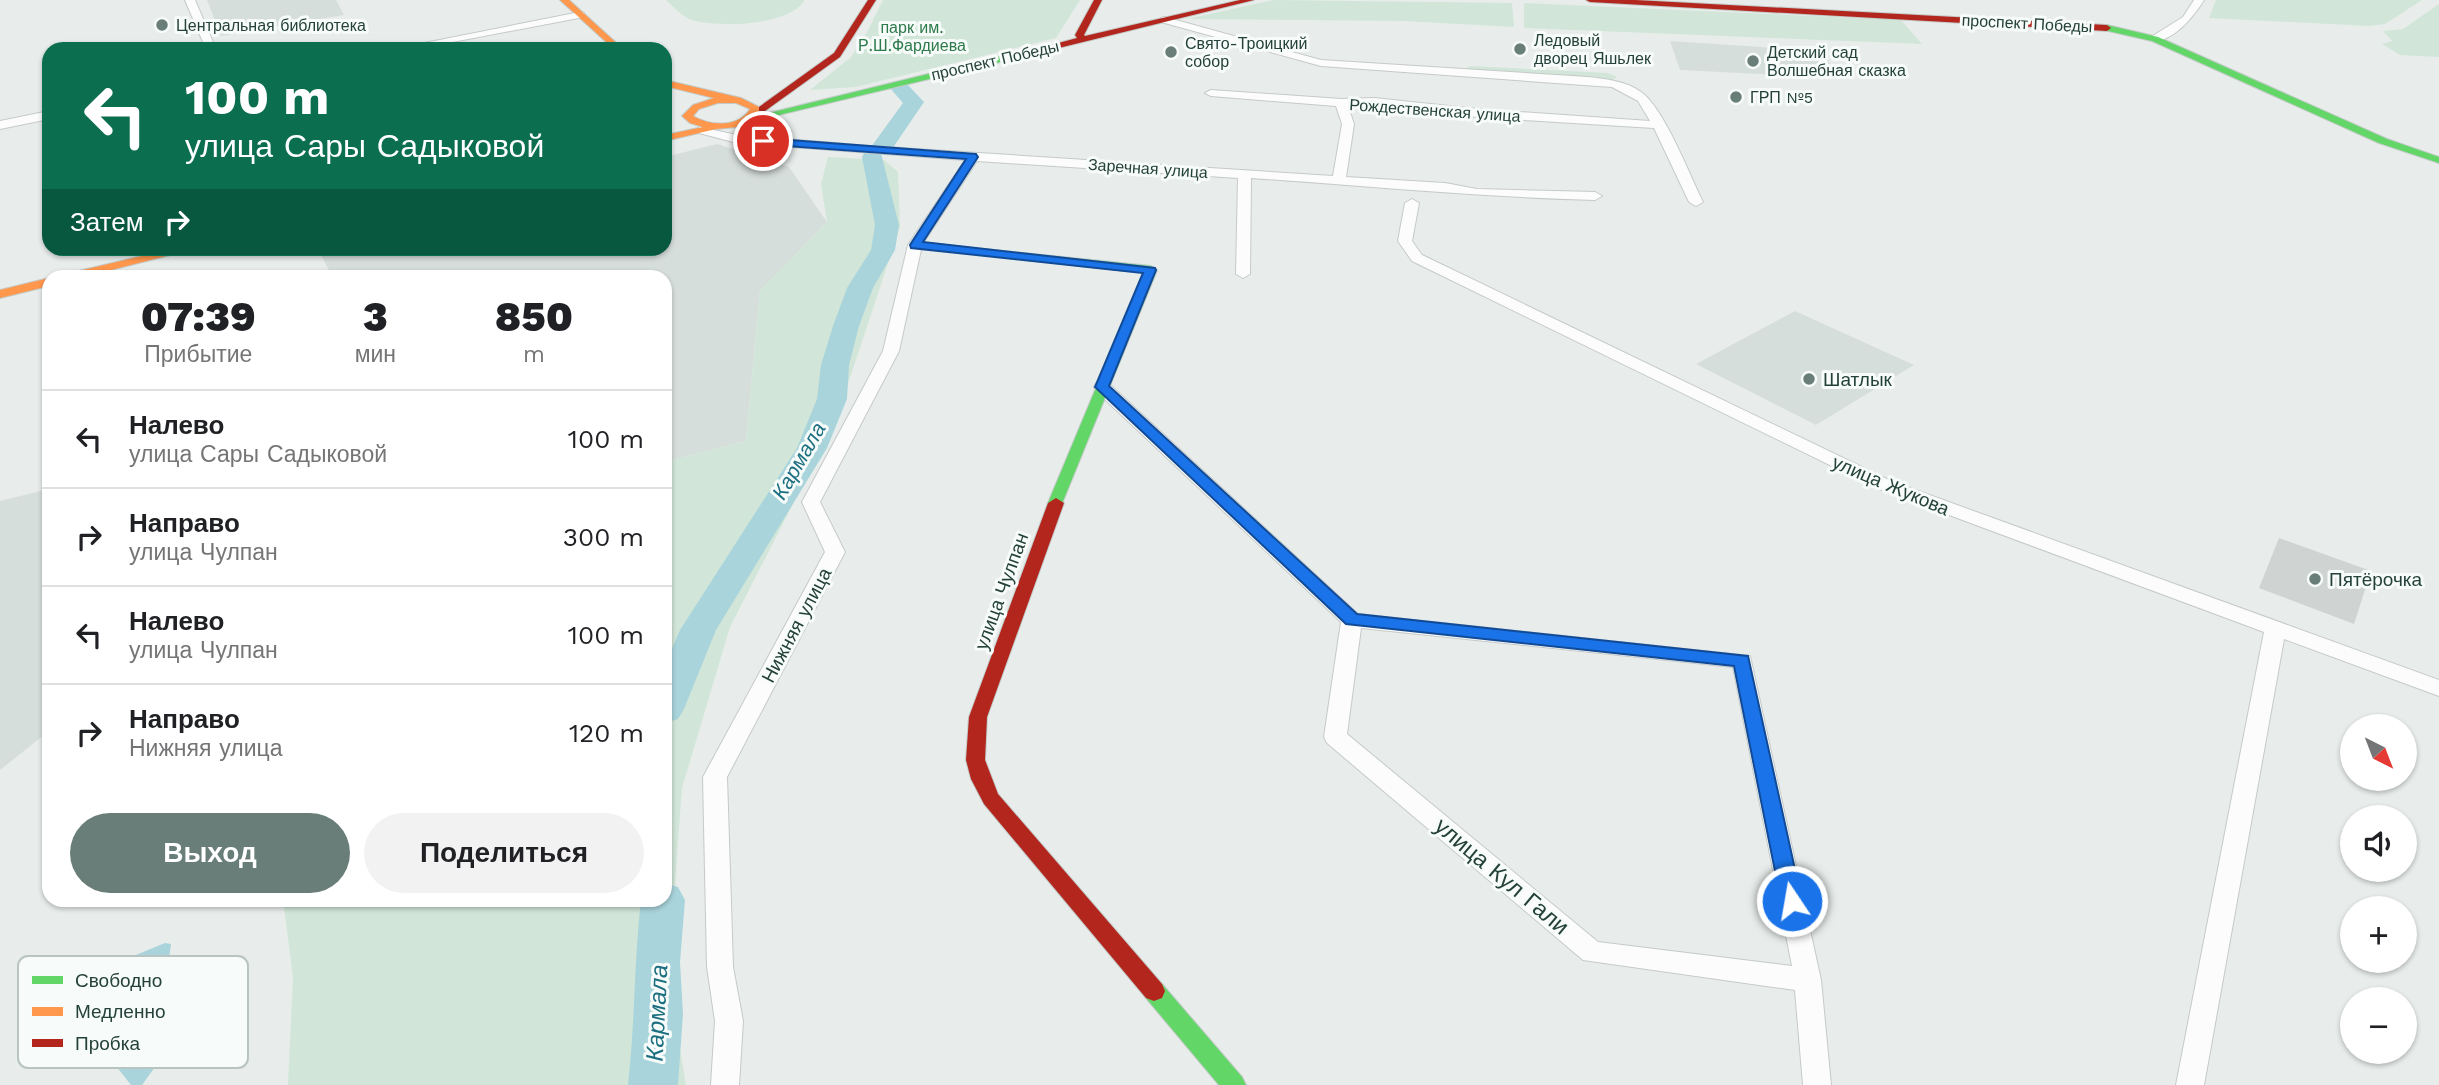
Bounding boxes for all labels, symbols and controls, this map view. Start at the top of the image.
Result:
street label: проспект Победы [1961,11,2093,36]
place label: Центральная библиотека [176,16,366,35]
marker: Центральная библиотека [154,17,170,33]
park label: парк им. Р.Ш.Фардиева [858,18,966,55]
place label: Ледовый дворец Яшьлек [1534,31,1652,68]
place label: Свято-Троицкий собор [1185,34,1307,71]
street label: проспект Победы [929,37,1061,84]
marker: Ледовый дворец Яшьлек [1512,41,1528,57]
place label: Детский сад Волшебная сказка [1767,43,1906,80]
marker: Свято-Троицкий собор [1163,44,1179,60]
marker: Детский сад Волшебная сказка [1745,53,1761,69]
text: 100 m [185,68,329,126]
icon: left [70,70,161,161]
place label: ГРП №5 [1750,88,1813,107]
marker: ГРП №5 [1728,89,1744,105]
street label: Рождественская улица [1349,95,1521,126]
pin [733,111,793,171]
icon: arrive [744,122,782,160]
text: улица Сары Садыковой [185,127,544,165]
street label: Заречная улица [1087,155,1209,182]
icon: right [158,203,196,241]
text: Затем [70,207,144,237]
text: 07:39 [141,292,256,341]
text: 3 [363,292,388,341]
text: 850 [495,292,573,341]
text: Прибытие [144,341,252,368]
text: мин [355,341,396,368]
text: m [523,341,545,368]
place label: Шатлык [1823,368,1893,391]
marker: Шатлык [1801,371,1817,387]
text: Налево [129,410,224,440]
water label: Кармала [767,418,831,504]
icon: left [70,420,108,458]
text: 100 m [568,424,644,454]
text: улица Сары Садыковой [129,441,387,468]
street label: улица Жукова [1829,450,1953,521]
text: Направо [129,508,240,538]
icon: right [70,518,108,556]
text: 300 m [563,522,644,552]
street label: улица Чулпан [970,529,1033,653]
text: улица Чулпан [129,539,278,566]
street label: Нижняя улица [757,563,837,687]
place label: Пятёрочка [2329,568,2423,591]
marker: Пятёрочка [2307,571,2323,587]
text: Налево [129,606,224,636]
icon: left [70,616,108,654]
text: 100 m [568,620,644,650]
text: улица Чулпан [129,637,278,664]
text: Направо [129,704,240,734]
icon: right [70,714,108,752]
north arrow [2340,714,2417,791]
map controls [2340,714,2417,1064]
text: 120 m [569,718,644,748]
text: Нижняя улица [129,735,283,762]
button: sound [2340,805,2417,882]
street label: улица Кул Гали [1429,812,1574,940]
button: Выход [70,813,350,893]
button: Поделиться [364,813,644,893]
position arrow [1755,864,1829,938]
button: + [2340,896,2417,973]
legend [18,956,248,1068]
water label: Кармала [640,964,674,1062]
text: Свободно [75,969,162,992]
button: − [2340,987,2417,1064]
text: Медленно [75,1000,165,1023]
text: Пробка [75,1032,140,1055]

